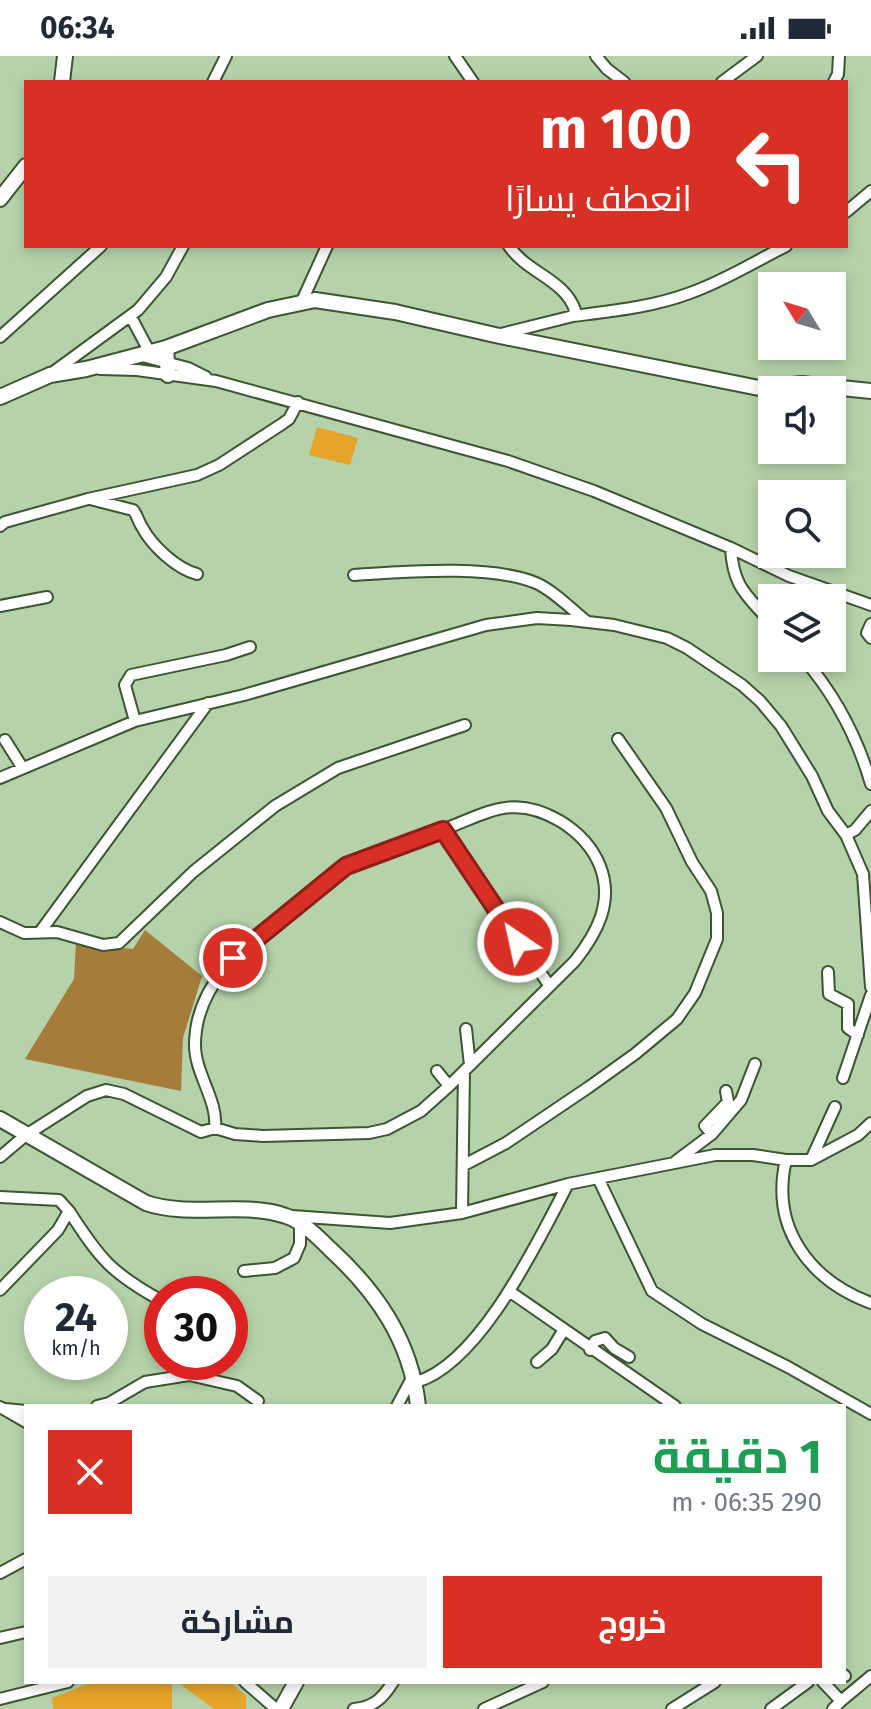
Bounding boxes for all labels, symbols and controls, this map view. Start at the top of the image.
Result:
text: 06:34 [40,10,115,46]
text: 100 m [540,96,692,163]
icon: left [720,112,824,216]
text: انعطف يسارًا [505,177,692,221]
north arrow [758,272,846,360]
map controls [758,272,846,672]
button: sound [758,376,846,464]
button: search [758,480,846,568]
button: layers [758,584,846,672]
position arrow [476,900,560,984]
pin [199,924,267,992]
icon: arrive [211,936,255,980]
speed limit sign: 30 [144,1276,248,1380]
text: 24 [55,1294,97,1342]
text: km/h [51,1336,101,1360]
text: 1 دقيقة [653,1428,822,1486]
button: close [48,1430,132,1514]
text: 290 m · 06:35 [671,1487,822,1518]
button: مشاركة [48,1576,427,1668]
button: خروج [443,1576,822,1668]

